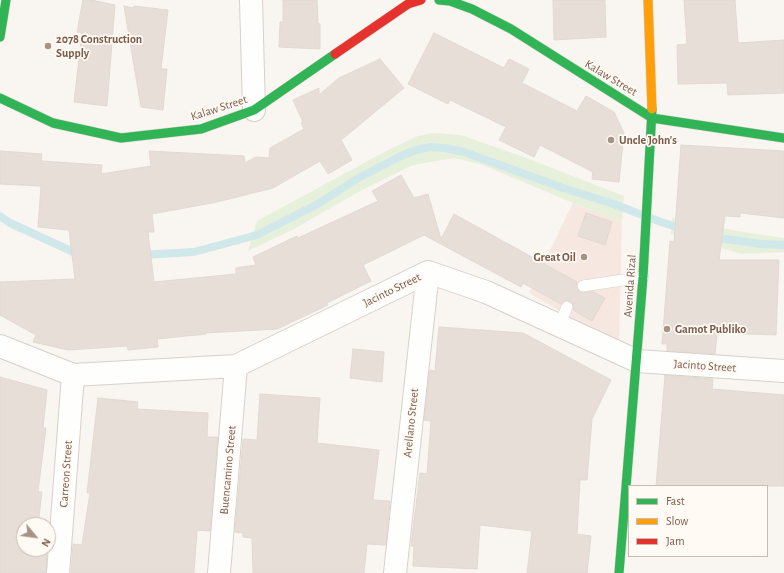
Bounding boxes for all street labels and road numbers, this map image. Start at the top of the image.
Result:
street label: Kalaw Street [582,57,640,99]
street label: Kalaw Street [189,92,249,124]
street label: Avenida Rizal [621,254,639,318]
street label: Jacinto Street [361,270,423,310]
street label: Jacinto Street [673,357,737,375]
street label: Arellano Street [400,388,422,458]
street label: Buencamino Street [217,425,239,515]
street label: Carreon Street [56,440,76,508]

